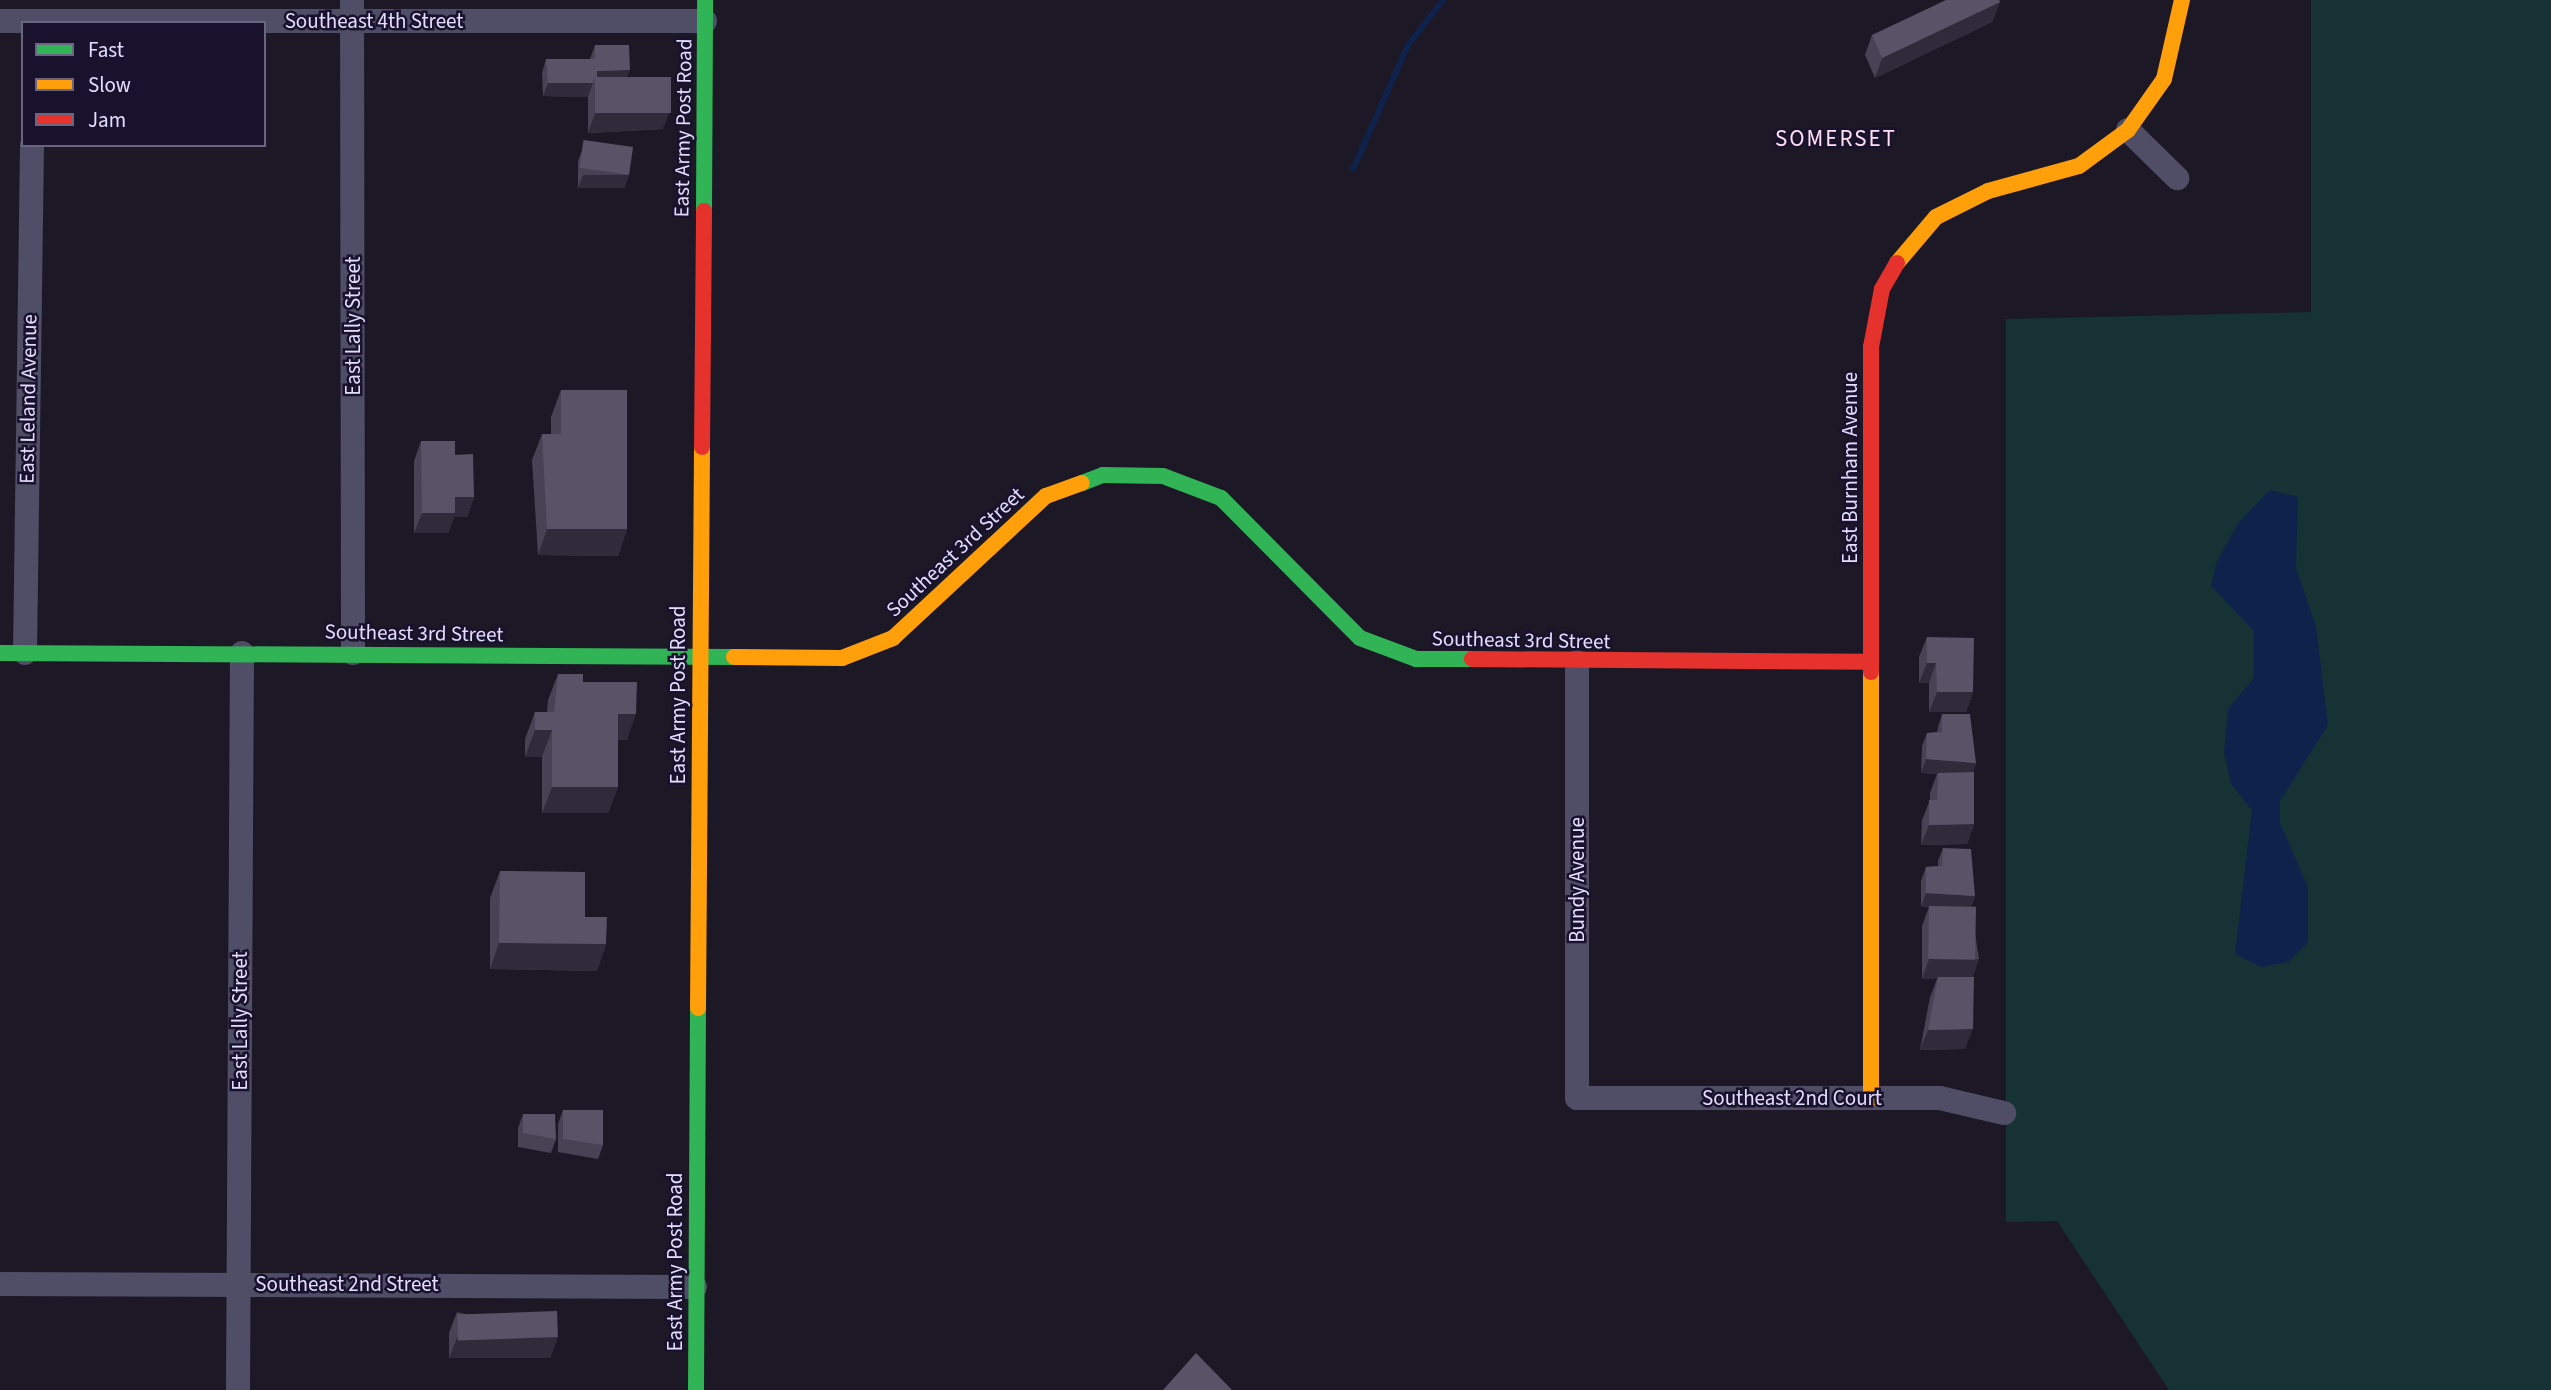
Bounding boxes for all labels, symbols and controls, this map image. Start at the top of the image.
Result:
street label: Southeast 4th Street [285,8,463,34]
legend [21,21,266,147]
text: Fast [88,35,124,65]
street label: East Army Post Road [669,38,697,218]
text: Slow [88,70,131,100]
text: Jam [88,105,126,135]
district label: SOMERSET [1776,125,1896,153]
street label: East Lally Street [340,256,366,396]
street label: East Leland Avenue [14,314,42,484]
street label: East Burnham Avenue [1837,372,1863,564]
street label: Southeast 3rd Street [881,482,1029,622]
street label: East Army Post Road [665,606,691,784]
street label: Southeast 3rd Street [324,619,504,647]
street label: Southeast 3rd Street [1431,626,1611,654]
street label: Bundy Avenue [1564,817,1590,943]
street label: East Lally Street [227,951,253,1091]
street label: Southeast 2nd Court [1702,1085,1882,1111]
street label: East Army Post Road [662,1173,688,1351]
street label: Southeast 2nd Street [255,1271,439,1297]

